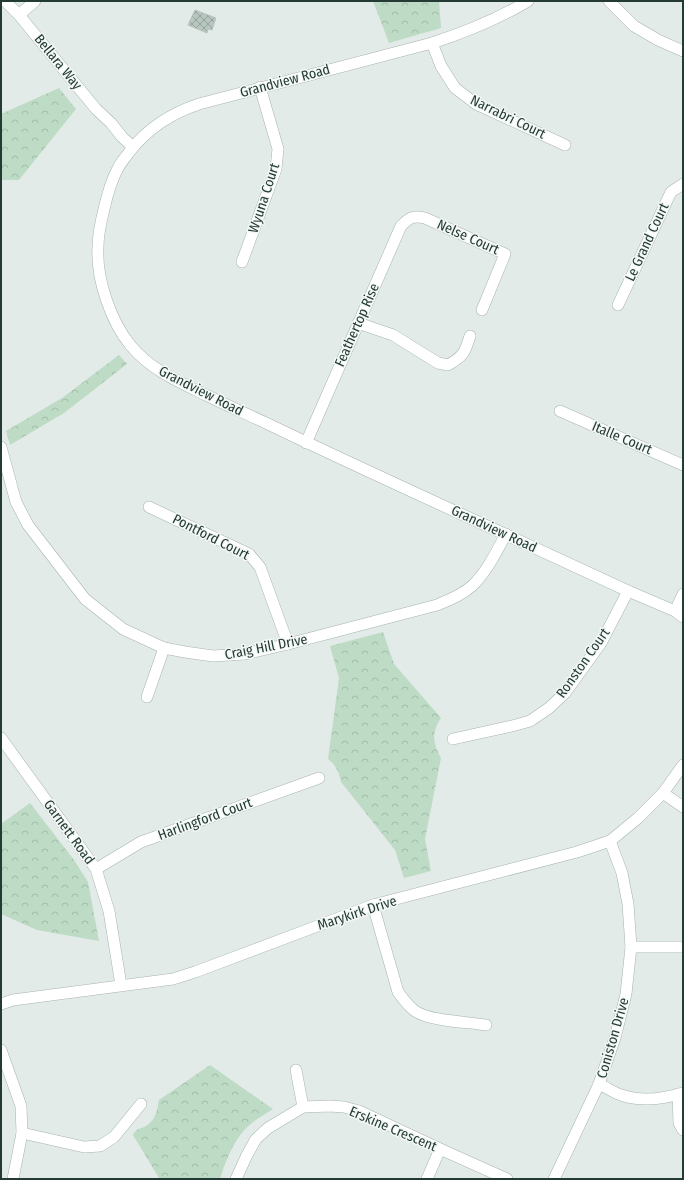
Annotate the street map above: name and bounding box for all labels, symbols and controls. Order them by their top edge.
street label: Bellara Way [31,31,86,94]
street label: Grandview Road [238,61,332,101]
street label: Narrabri Court [468,91,549,143]
street label: Wyuna Court [245,160,283,235]
street label: Le Grand Court [621,200,673,284]
street label: Nelse Court [434,216,502,258]
street label: Feathertop Rise [331,281,383,369]
street label: Grandview Road [156,362,246,420]
street label: Italle Court [590,418,655,458]
street label: Grandview Road [449,502,539,556]
street label: Pontford Court [170,510,253,564]
street label: Ronston Court [553,624,614,701]
street label: Craig Hill Drive [223,631,309,663]
street label: Harlingford Court [155,794,255,844]
street label: Garnett Road [40,796,98,868]
street label: Marykirk Drive [315,892,399,934]
street label: Coniston Drive [593,996,633,1080]
street label: Erskine Crescent [347,1103,440,1155]

